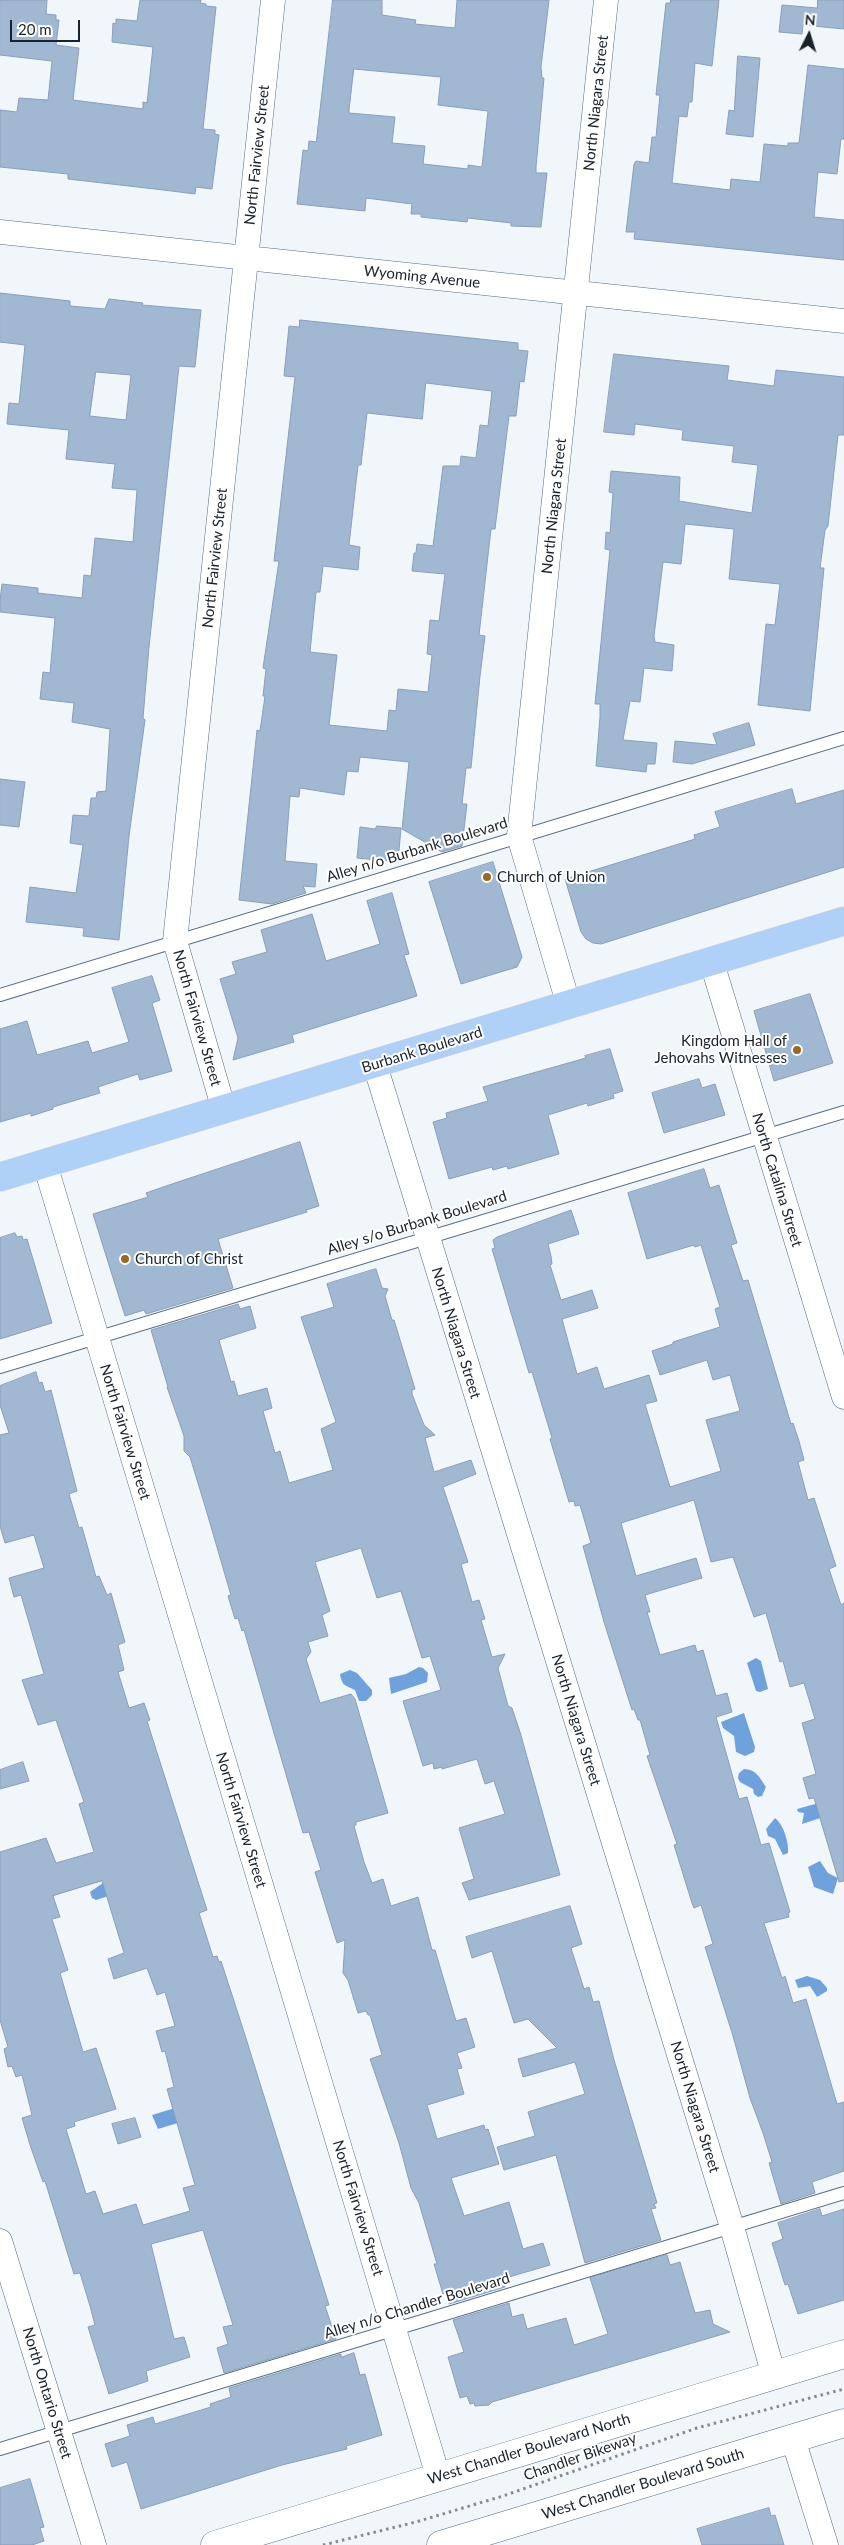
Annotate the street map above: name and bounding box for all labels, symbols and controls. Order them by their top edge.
scale bar [12,10,82,42]
north arrow [784,10,834,60]
text: N [804,11,816,28]
text: 20 m [18,20,52,38]
street label: North Niagara Street [580,34,612,172]
street label: North Fairview Street [241,84,273,226]
street label: Wyoming Avenue [363,262,481,292]
street label: North Niagara Street [538,437,570,575]
street label: North Fairview Street [199,487,231,629]
street label: Alley n/o Burbank Boulevard [324,814,510,886]
place label: Church of Union [497,868,605,886]
marker: Church of Union [481,871,493,883]
street label: North Fairview Street [169,948,225,1088]
street label: Burbank Boulevard [359,1023,485,1077]
place label: Kingdom Hall of Jehovahs Witnesses [654,1032,787,1067]
marker: Kingdom Hall of Jehovahs Witnesses [791,1044,803,1056]
street label: North Catalina Street [748,1111,806,1249]
street label: Alley s/o Burbank Boulevard [325,1187,509,1259]
place label: Church of Christ [135,1250,243,1268]
marker: Church of Christ [119,1253,131,1265]
street label: North Niagara Street [427,1265,485,1401]
street label: North Fairview Street [96,1362,154,1502]
street label: North Niagara Street [547,1652,605,1788]
street label: North Fairview Street [212,1750,270,1890]
street label: North Niagara Street [666,2039,724,2175]
street label: North Fairview Street [329,2138,387,2278]
street label: Alley n/o Chandler Boulevard [322,2269,512,2343]
street label: North Ontario Street [18,2325,76,2461]
street label: West Chandler Boulevard North [426,2410,632,2488]
street label: Chandler Bikeway [521,2429,639,2485]
street label: West Chandler Boulevard South [540,2445,746,2523]

